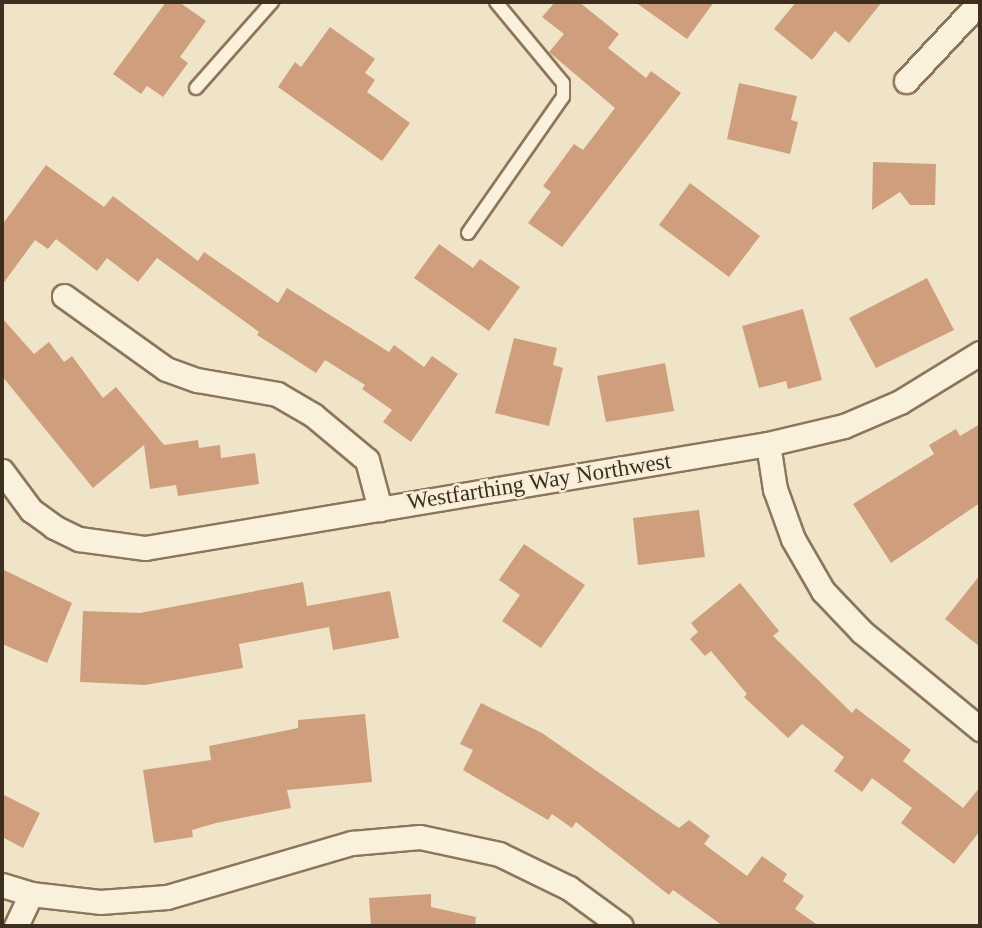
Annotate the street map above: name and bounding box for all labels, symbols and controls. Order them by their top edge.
street label: Westfarthing Way Northwest [405,447,673,517]

